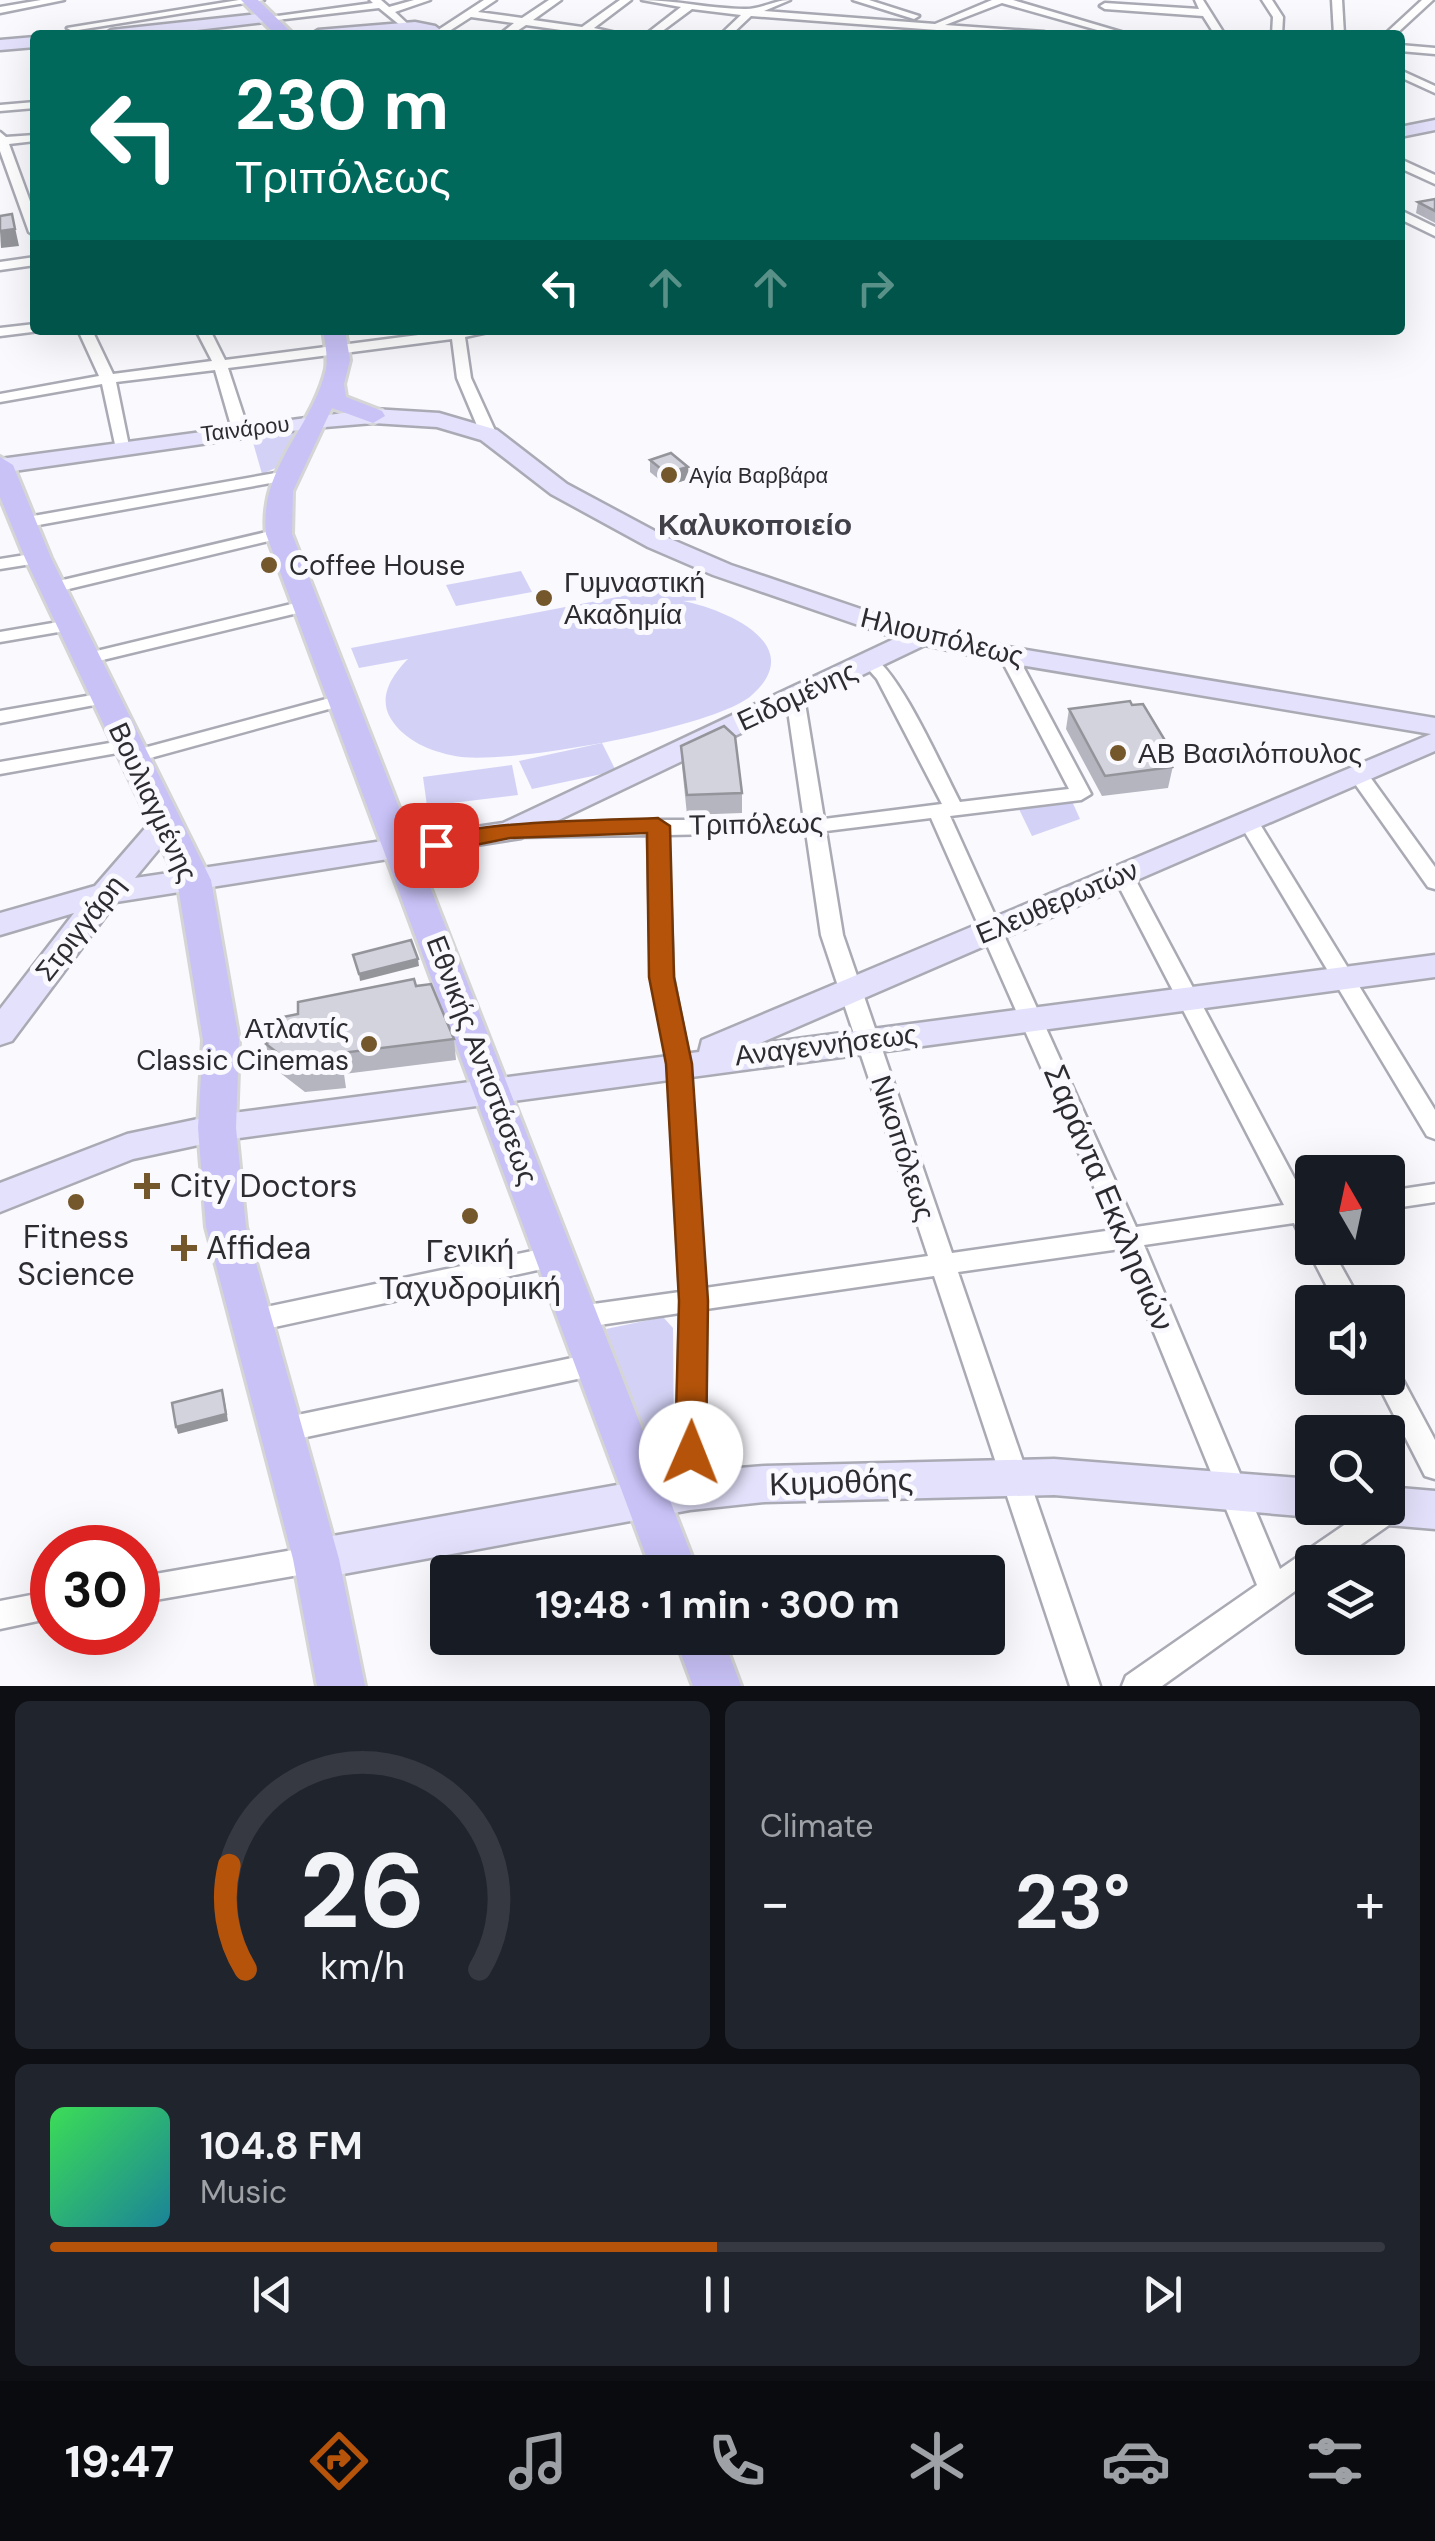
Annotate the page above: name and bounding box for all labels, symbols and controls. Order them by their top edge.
text: 230 m [235,60,449,151]
icon: left [70,70,200,200]
text: Τριπόλεως [235,148,451,207]
icon: left [533,260,588,315]
icon: ahead [638,260,693,315]
icon: ahead [743,260,798,315]
icon: right [848,260,903,315]
street label: Ταινάρου [199,409,291,449]
place label: Αγία Βαρβάρα [689,461,829,490]
marker: Αγία Βαρβάρα [658,464,680,486]
district label: Καλυκοποιείο [658,505,852,544]
place label: Coffee House [289,547,465,584]
marker: Coffee House [258,554,280,576]
place label: Γυμναστική Ακαδημία [564,564,705,633]
marker: Γυμναστική Ακαδημία [533,587,555,609]
street label: Ηλιουπόλεως [857,599,1027,675]
street label: Ειδομένης [731,652,863,740]
street label: Βουλιαγμένης [100,716,206,888]
place label: ΑΒ Βασιλόπουλος [1138,735,1362,772]
marker: ΑΒ Βασιλόπουλος [1107,742,1129,764]
pin [394,803,479,888]
street label: Τριπόλεως [689,804,823,844]
icon: arrive [409,818,464,873]
street label: Ελευθερωτών [970,851,1144,953]
street label: Στριγγάρη [27,867,133,989]
street label: Εθνικής Αντιστάσεως [417,930,547,1190]
place label: Ατλαντίς Classic Cinemas [136,1010,349,1079]
street label: Αναγεννήσεως [733,1015,919,1075]
marker: Ατλαντίς Classic Cinemas [358,1033,380,1055]
street label: Σαράντα Εκκλησιών [1034,1059,1184,1337]
street label: Νικοπόλεως [862,1071,944,1225]
north arrow [1295,1155,1405,1265]
map controls [1295,1155,1405,1655]
place label: City Doctors [170,1165,357,1207]
marker: City Doctors [134,1173,160,1199]
marker: Fitness Science [65,1191,87,1213]
marker: Γενική Ταχυδρομική [459,1205,481,1227]
place label: Fitness Science [17,1216,135,1295]
place label: Affidea [206,1227,311,1269]
place label: Γενική Ταχυδρομική [379,1230,561,1309]
marker: Affidea [171,1235,197,1261]
button: sound [1295,1285,1405,1395]
position arrow [639,1401,743,1505]
button: search [1295,1415,1405,1525]
street label: Κυμοθόης [768,1459,914,1505]
speed limit sign: 30 [30,1525,160,1655]
button: layers [1295,1545,1405,1655]
text: 19:48 · 1 min · 300 m [535,1580,900,1630]
text: Climate [760,1805,874,1847]
text: 26 [300,1824,425,1959]
text: 23° [1015,1854,1130,1951]
text: − [760,1867,790,1939]
text: + [1355,1867,1385,1939]
text: km/h [320,1944,405,1990]
text: 104.8 FM [200,2121,363,2171]
text: Music [200,2171,287,2213]
icon: previous [245,2267,300,2322]
icon: pause [690,2267,745,2322]
icon: next [1135,2267,1190,2322]
icon: directions [304,2426,374,2496]
icon: music [503,2426,573,2496]
icon: phone [702,2426,772,2496]
icon: climate [902,2426,972,2496]
icon: car [1101,2426,1171,2496]
icon: filters [1300,2426,1370,2496]
text: 19:47 [65,2432,174,2491]

